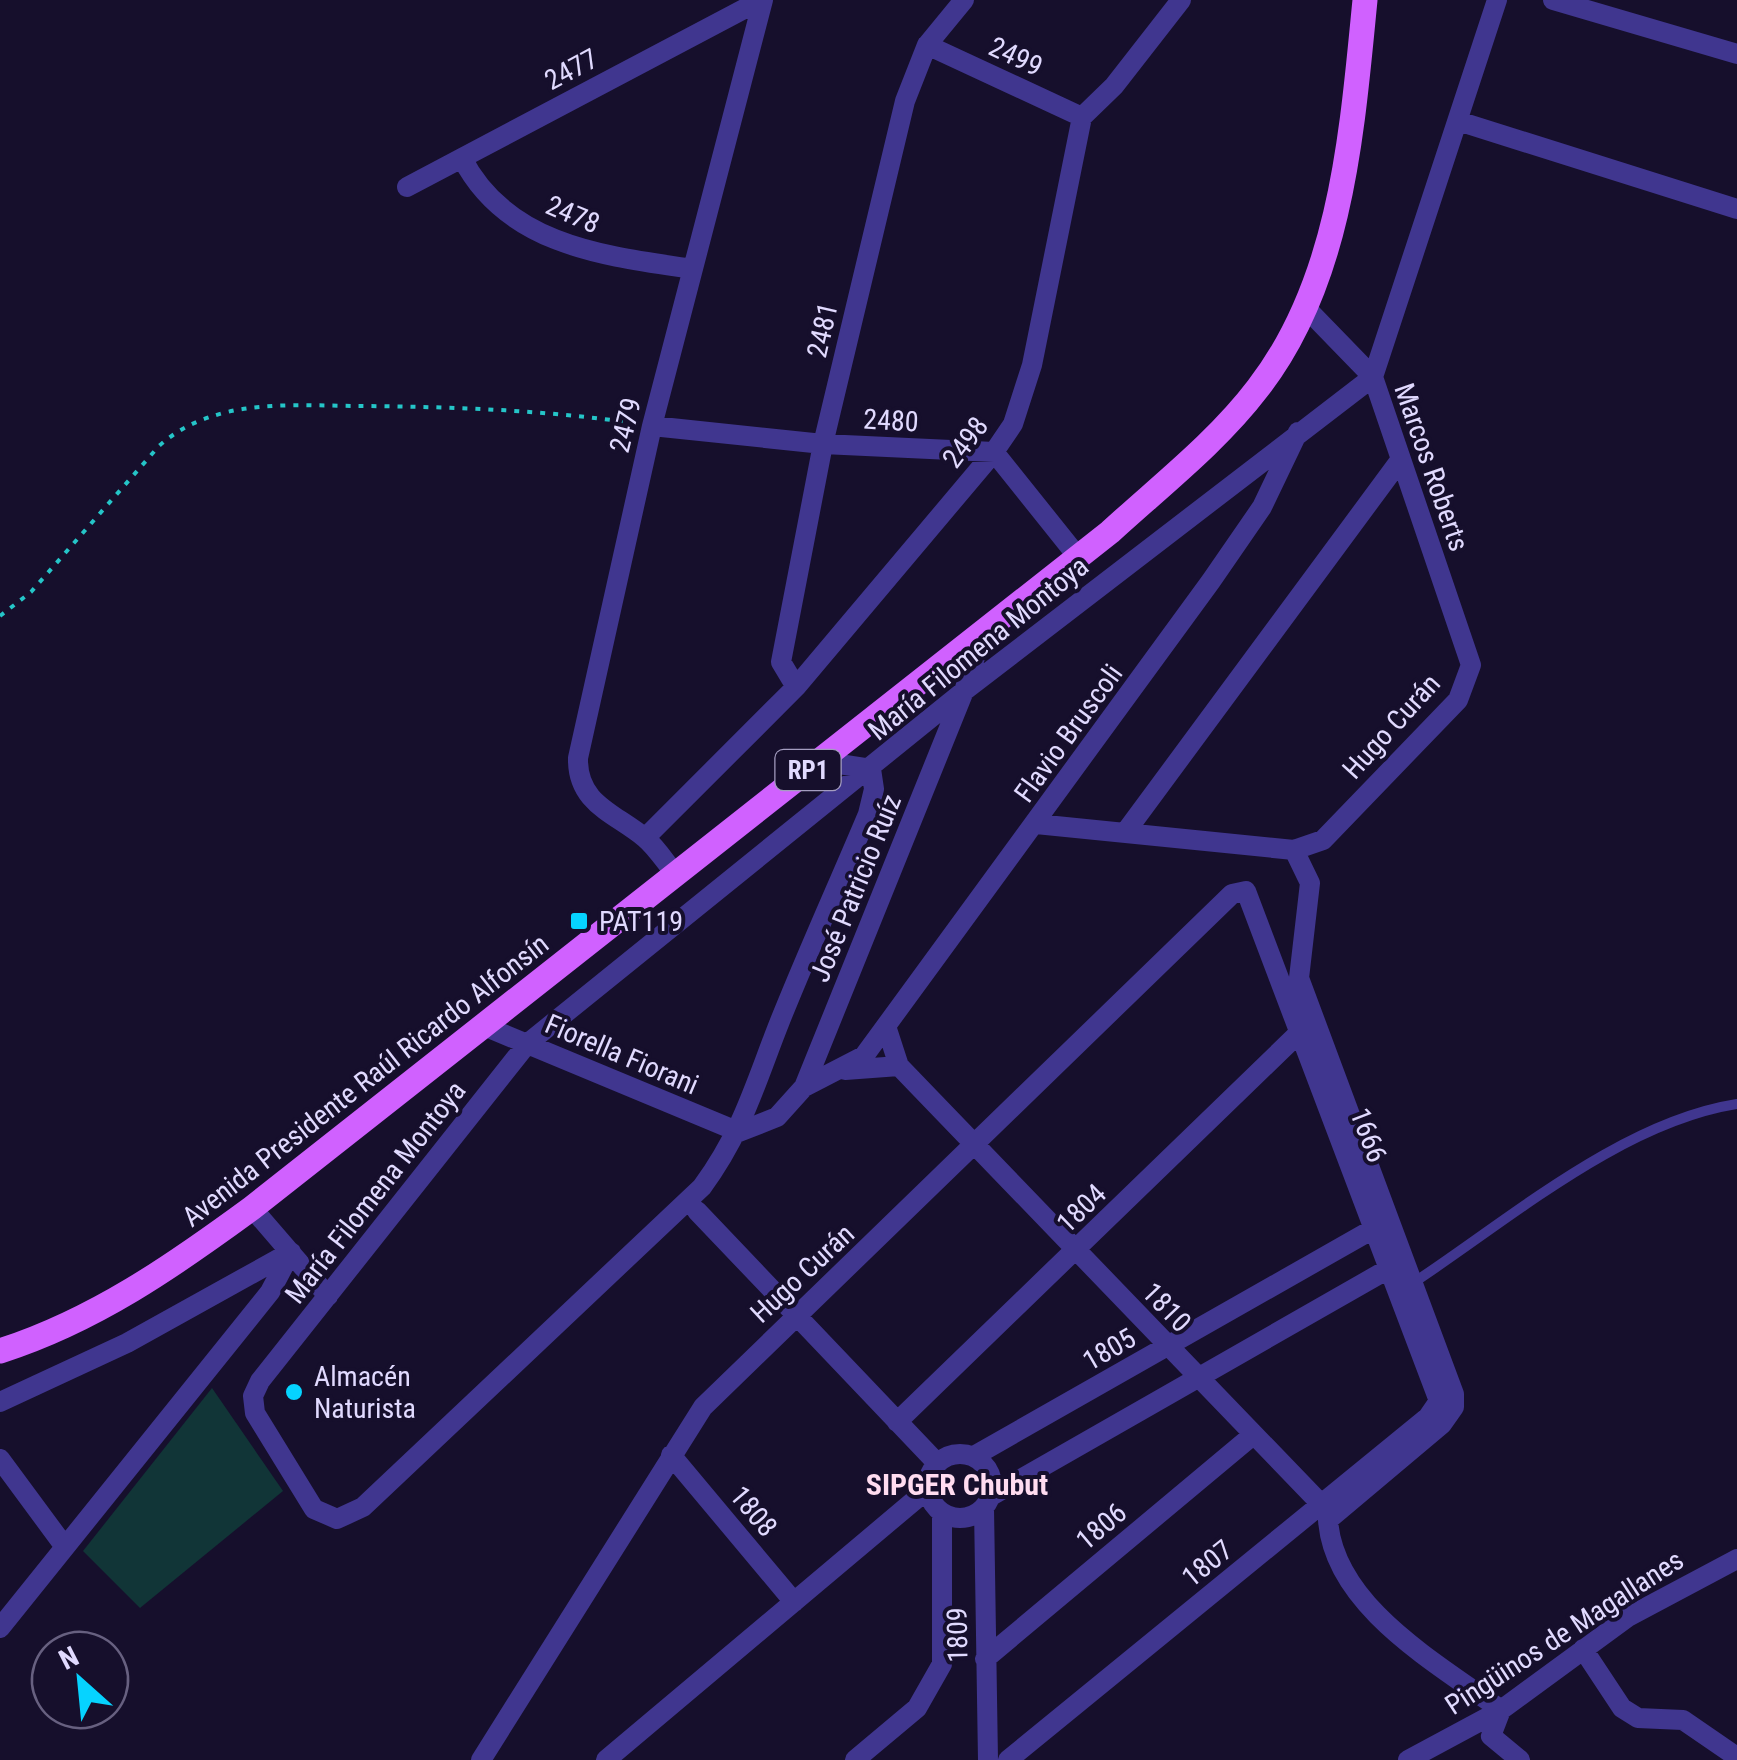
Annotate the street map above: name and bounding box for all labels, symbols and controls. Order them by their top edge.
street label: 2499 [984,30,1048,83]
street label: 2477 [539,42,603,97]
street label: 2478 [541,188,605,240]
street label: 2481 [800,299,845,361]
street label: Marcos Roberts [1387,379,1476,555]
street label: 2479 [603,394,648,456]
street label: 2480 [862,403,919,438]
street label: 2498 [936,410,995,474]
street label: María Filomena Montoya [862,550,1095,747]
street label: Flavio Bruscoli [1007,658,1129,809]
street label: Hugo Curán [1336,667,1447,786]
road number: RP1 [776,750,840,790]
street label: José Patricio Ruíz [803,790,908,987]
place label: PAT119 [599,905,683,938]
marker: PAT119 [568,910,590,932]
street label: Avenida Presidente Raúl Ricardo Alfonsín [176,927,555,1234]
street label: Fiorella Fiorani [540,1007,703,1102]
street label: María Filomena Montoya [278,1075,472,1310]
street label: 1666 [1343,1103,1394,1167]
street label: 1804 [1050,1177,1113,1239]
street label: Hugo Curán [744,1217,861,1330]
street label: 1810 [1136,1276,1198,1339]
street label: 1805 [1077,1321,1141,1378]
place label: Almacén Naturista [314,1360,416,1425]
marker: Almacén Naturista [283,1381,305,1403]
district label: SIPGER Chubut [866,1467,1048,1502]
street label: 1808 [723,1480,784,1543]
street label: 1806 [1070,1496,1133,1557]
street label: 1807 [1175,1533,1239,1594]
street label: Pingüinos de Magallanes [1439,1543,1689,1722]
street label: 1809 [941,1607,974,1663]
north arrow [30,1630,130,1730]
text: N [54,1640,84,1677]

